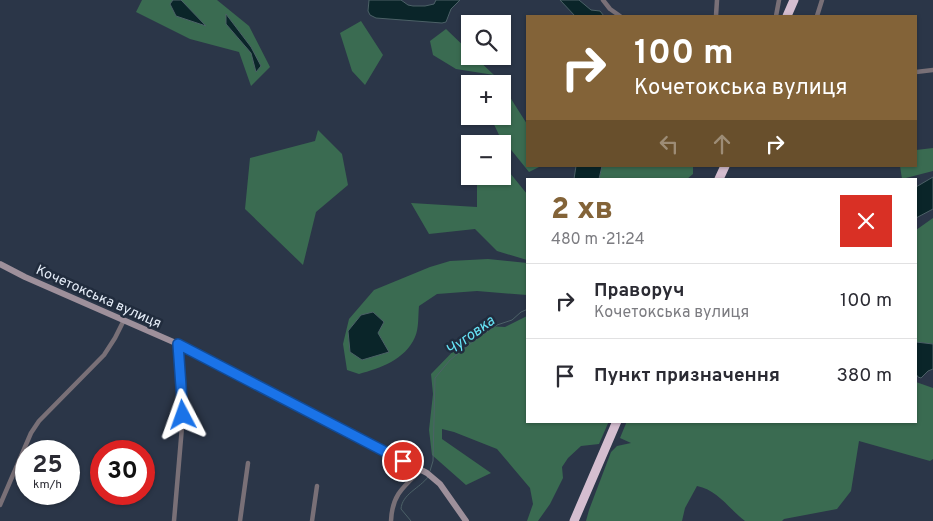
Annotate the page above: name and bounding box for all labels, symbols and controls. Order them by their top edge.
map controls [461,15,511,185]
button: search [461,15,511,65]
text: 100 m [634,32,734,76]
icon: right [551,35,616,100]
button: + [461,75,511,125]
text: Кочетокська вулиця [634,75,848,102]
icon: left [655,130,683,158]
icon: ahead [708,130,736,158]
icon: right [761,130,789,158]
button: − [461,135,511,185]
text: 2 хв [551,192,613,229]
button: close [840,195,892,247]
text: 480 m · 21:24 [551,230,645,250]
street label: Кочетокська вулиця [33,262,164,333]
text: Праворуч [594,279,685,303]
icon: right [551,287,579,315]
text: 100 m [840,289,892,313]
text: Кочетокська вулиця [594,303,749,323]
water label: Чуговка [443,312,499,360]
icon: arrive [551,362,579,390]
text: Пункт призначення [594,364,780,388]
text: 380 m [836,364,892,388]
position arrow [156,388,208,440]
speed limit sign: 30 [90,440,155,505]
pin [382,440,424,482]
icon: arrive [389,447,417,475]
text: 25 [32,450,63,482]
text: km/h [33,477,62,493]

